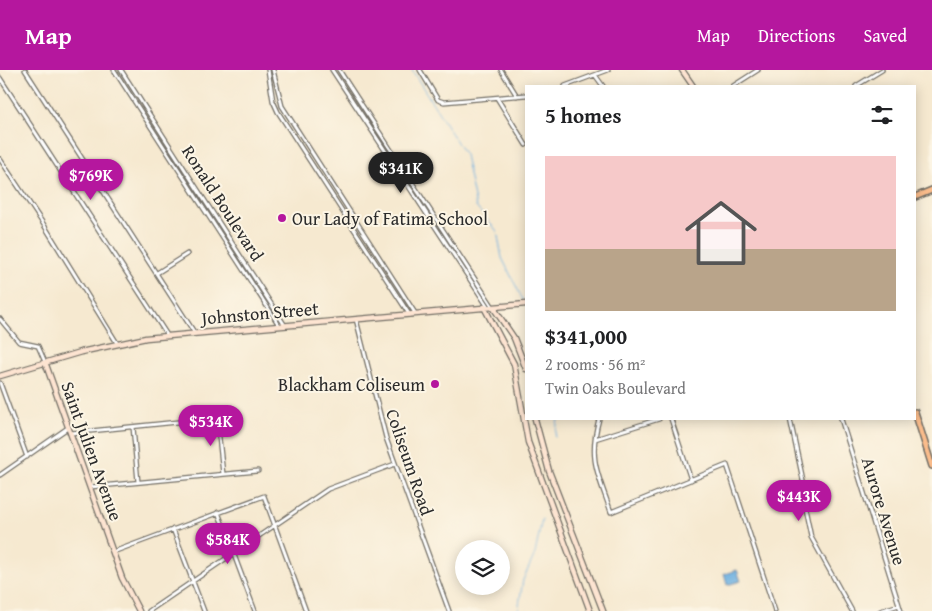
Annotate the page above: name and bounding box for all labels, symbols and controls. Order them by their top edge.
text: Map [25,18,72,53]
text: Map [697,22,730,49]
text: Directions [758,22,835,49]
text: Saved [863,22,907,49]
text: 5 homes [545,100,621,131]
icon: filters [868,101,896,129]
street label: Ronald Boulevard [175,140,271,267]
pin: $341K [366,152,436,194]
text: $341K [379,156,423,180]
pin: $769K [56,158,126,201]
text: $769K [69,163,113,187]
icon: home [676,188,766,278]
place label: Our Lady of Fatima School [292,205,488,232]
marker: Our Lady of Fatima School [276,212,288,224]
street label: Johnston Street [198,294,320,332]
text: $341,000 [545,321,627,352]
text: 2 rooms · 56 m² [545,352,645,376]
place label: Blackham Coliseum [278,371,425,398]
text: Twin Oaks Boulevard [545,376,686,400]
street label: Saint Julien Avenue [54,378,130,524]
marker: Blackham Coliseum [429,378,441,390]
pin: $534K [176,404,246,447]
street label: Coliseum Road [379,405,441,519]
text: $534K [189,409,233,433]
street label: Aurore Avenue [855,454,913,568]
pin: $443K [764,480,834,522]
text: $443K [777,484,821,508]
pin: $584K [193,522,263,565]
text: $584K [206,527,250,551]
map controls [455,540,510,595]
button: layers [455,540,510,595]

